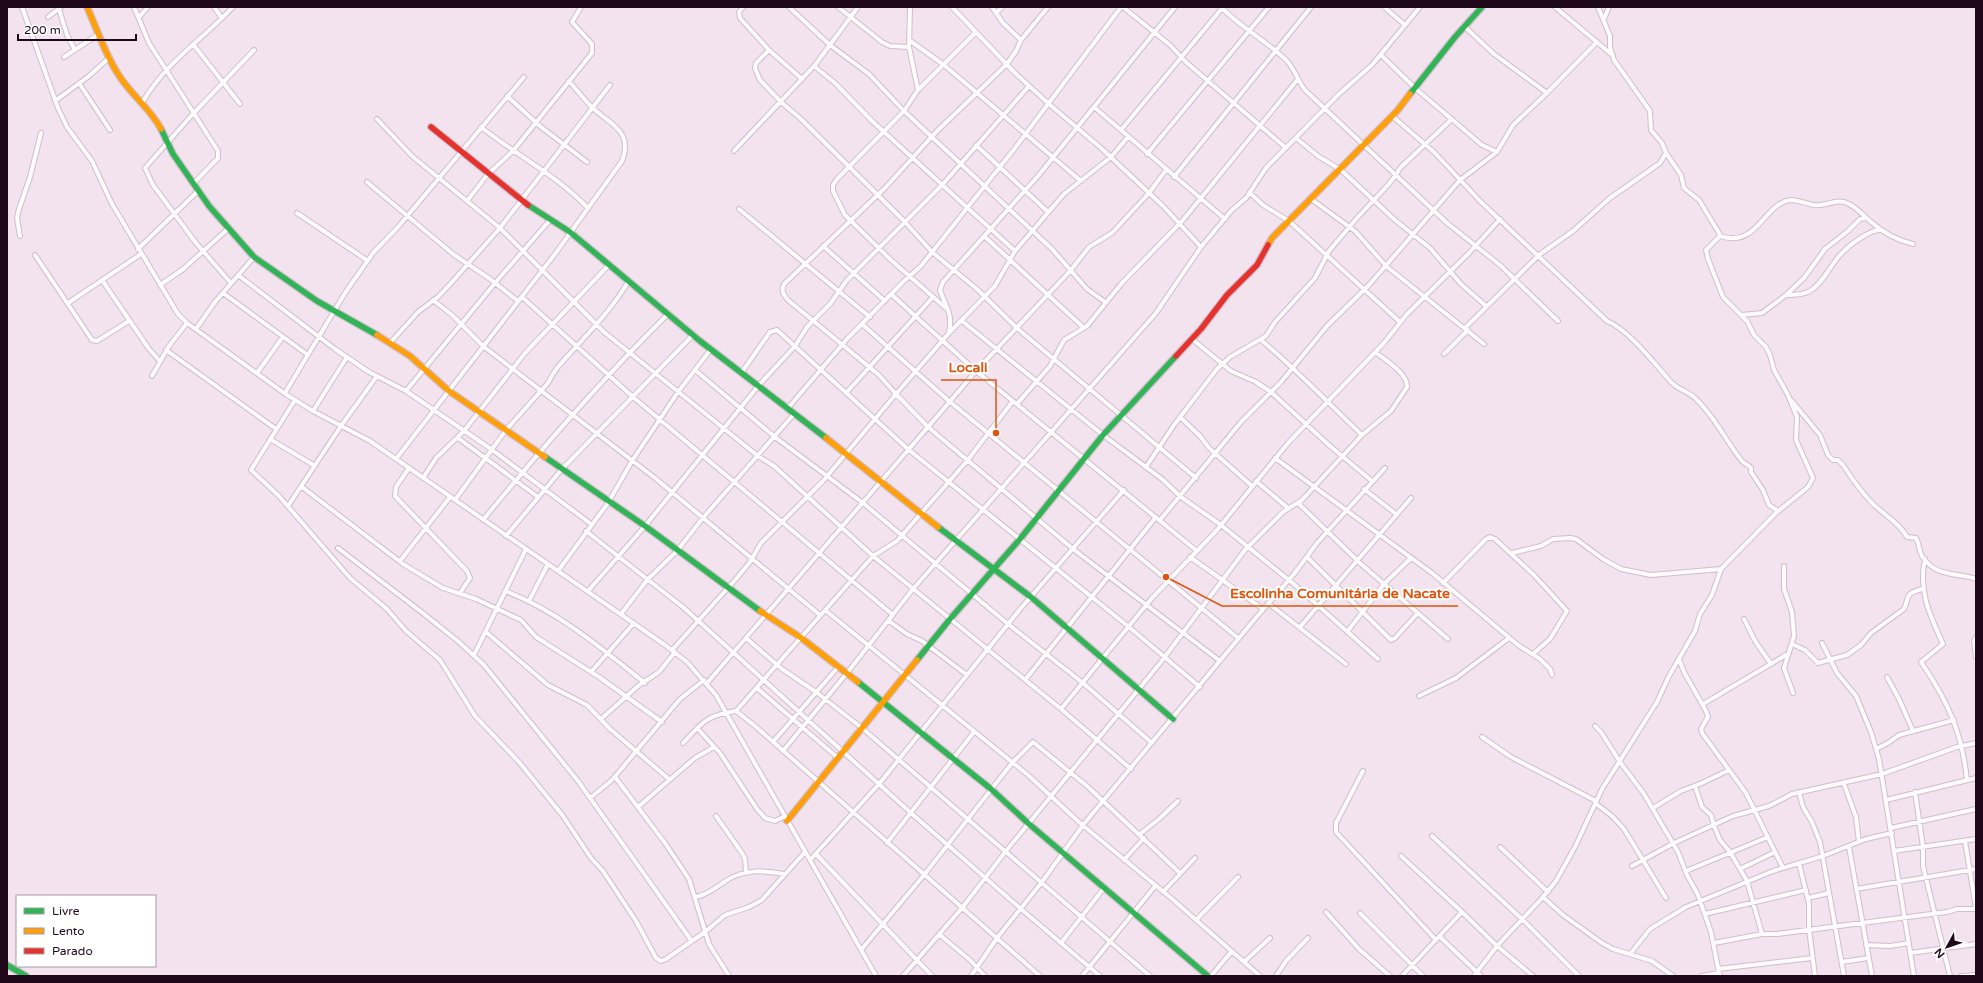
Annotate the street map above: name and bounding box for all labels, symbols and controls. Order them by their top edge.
scale bar [18,16,136,42]
text: 200 m [24,23,61,37]
callout: Locali [941,354,996,380]
text: Locali [949,359,987,376]
callout: Escolinha Comunitária de Nacate [1222,580,1458,606]
text: Escolinha Comunitária de Nacate [1230,585,1450,602]
legend [16,895,156,967]
text: Livre [52,904,80,918]
text: Lento [52,924,85,938]
north arrow [1927,927,1967,967]
text: Parado [52,944,93,958]
text: N [1932,946,1948,961]

